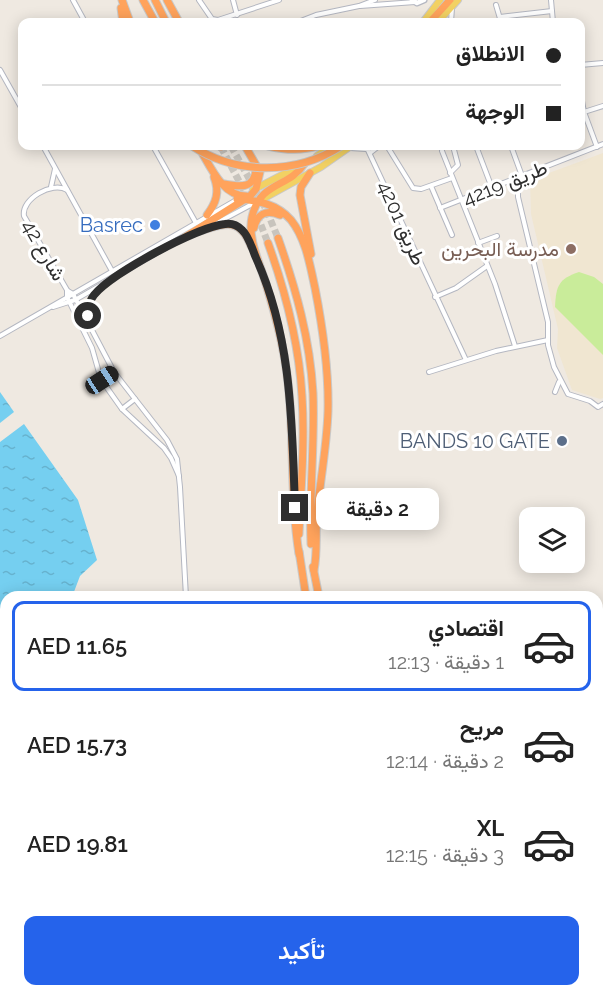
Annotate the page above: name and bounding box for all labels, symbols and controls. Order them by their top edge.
text: الانطلاق [456,40,525,66]
text: الوجهة [465,98,525,124]
street label: طريق 4219 [459,155,551,212]
street label: طريق 4201 [372,177,431,269]
place label: Basrec [80,213,143,237]
street label: شارع 42 [15,215,71,286]
marker: Basrec [148,218,162,232]
place label: مدرسة البحرين [441,237,559,262]
marker: مدرسة البحرين [564,242,578,256]
route start [74,302,101,329]
car [82,363,122,397]
place label: BANDS 10 GATE [400,429,550,453]
marker: BANDS 10 GATE [555,434,569,448]
callout: 2 دقيقة [316,487,439,529]
route end [281,494,308,521]
text: 2 دقيقة [346,497,409,521]
map controls [519,507,585,573]
button: layers [519,507,585,573]
text: اقتصادي [428,615,504,641]
icon: car [522,619,576,673]
text: AED 11.65 [27,633,127,659]
text: 1 دقيقة · 12:13 [388,650,504,674]
text: مريح [460,714,504,740]
icon: car [522,718,576,772]
text: AED 15.73 [27,732,127,758]
text: 2 دقيقة · 12:14 [386,749,504,773]
text: XL [477,815,504,841]
icon: car [522,817,576,871]
text: AED 19.81 [27,831,128,857]
text: 3 دقيقة · 12:15 [386,843,504,867]
button: تأكيد [24,916,579,985]

